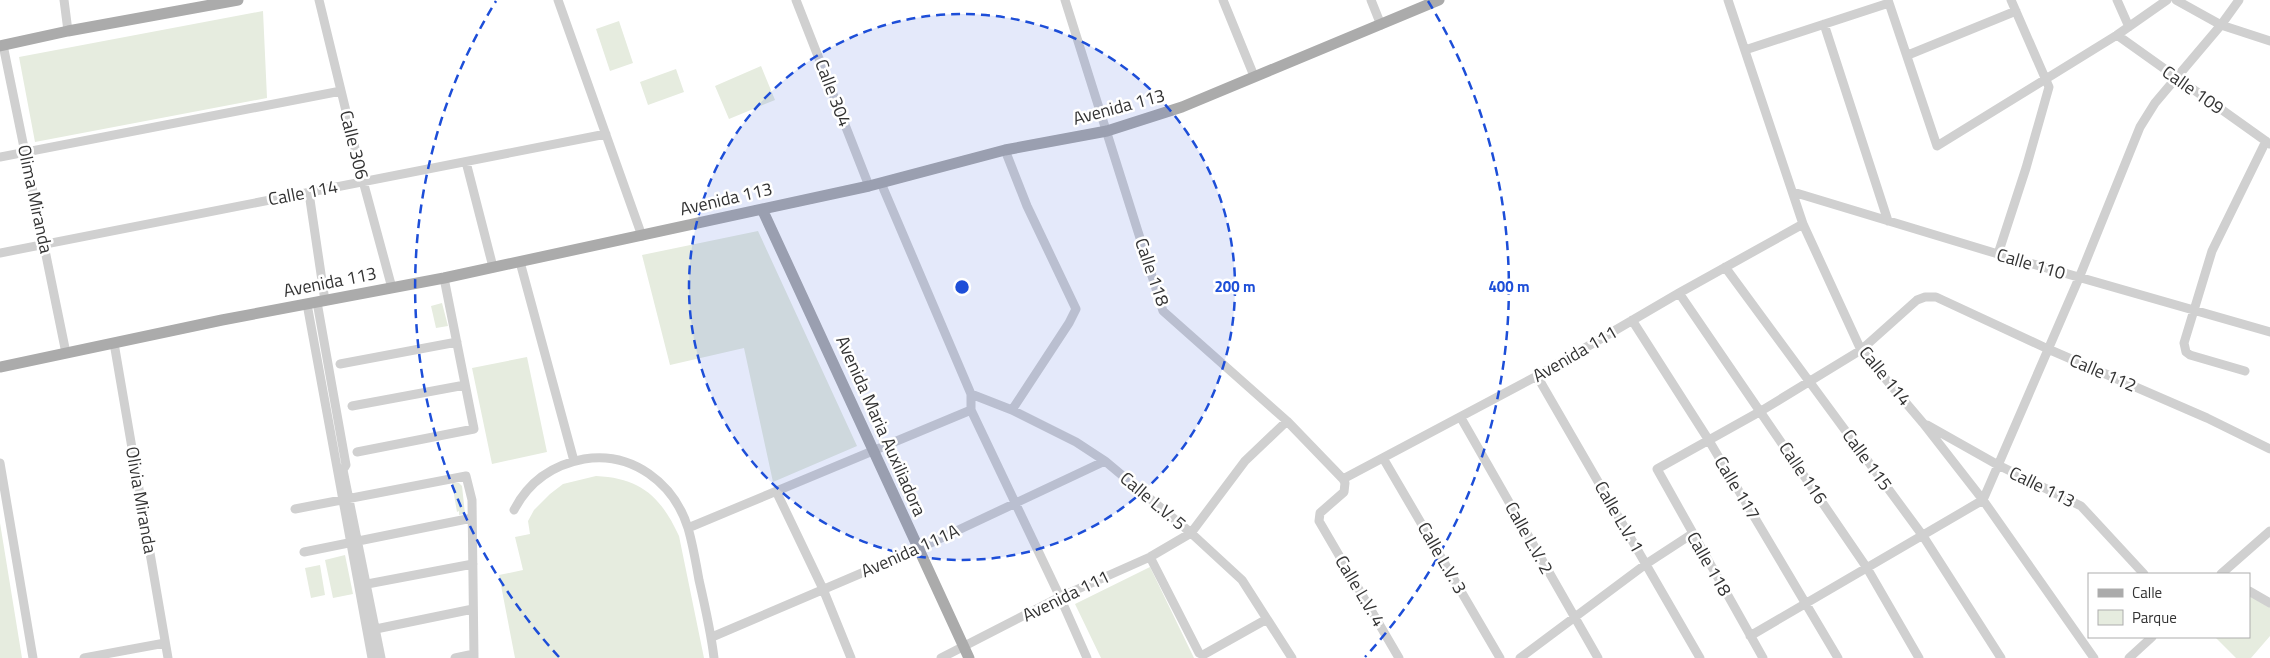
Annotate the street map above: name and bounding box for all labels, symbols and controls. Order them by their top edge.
street label: Calle 304 [808,55,859,131]
street label: Calle 109 [2157,58,2230,121]
street label: Avenida 113 [1070,81,1168,132]
street label: Calle 306 [333,107,376,182]
street label: Olima Miranda [11,142,60,256]
street label: Calle 114 [266,173,340,212]
street label: Avenida 113 [677,175,775,222]
street label: Calle 118 [1128,234,1177,310]
street label: Calle 110 [1994,241,2069,286]
street label: Avenida 113 [281,259,379,304]
text: 200 m [1214,275,1256,298]
text: 400 m [1488,275,1530,298]
centre of rings [953,278,971,296]
street label: Avenida 111 [1527,318,1622,389]
street label: Avenida Maria Auxiliadora [829,331,933,520]
street label: Calle 114 [1853,340,1918,412]
street label: Calle 112 [2066,346,2141,399]
street label: Calle 115 [1836,423,1899,496]
street label: Calle 116 [1773,436,1834,509]
street label: Olivia Miranda [119,444,164,555]
street label: Calle 117 [1708,451,1767,525]
street label: Calle 113 [2005,459,2080,514]
street label: Calle L.V. 5 [1114,465,1192,536]
street label: Calle L.V. 1 [1588,476,1651,558]
street label: Calle L.V. 2 [1498,497,1560,579]
street label: Avenida 111A [856,517,964,584]
street label: Calle L.V. 3 [1411,517,1474,599]
street label: Calle 118 [1680,527,1739,601]
street label: Calle L.V. 4 [1328,550,1392,632]
street label: Avenida 111 [1017,563,1114,628]
legend [2088,573,2250,638]
text: Calle [2132,581,2162,604]
text: Parque [2132,606,2177,629]

